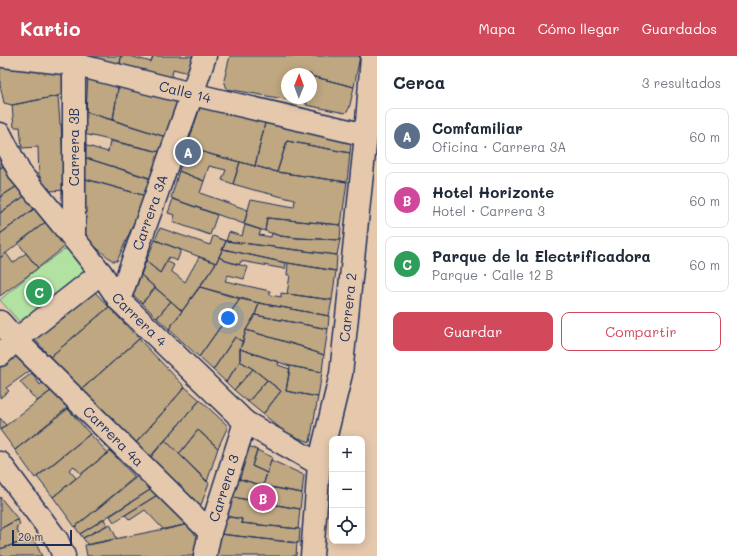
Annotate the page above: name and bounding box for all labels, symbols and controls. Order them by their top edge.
text: Kartio [20,16,80,41]
text: Mapa [479,19,516,38]
text: Cómo llegar [538,19,620,38]
text: Guardados [642,19,717,38]
north arrow [281,68,317,104]
text: Cerca [393,71,445,93]
text: 3 resultados [642,74,721,91]
street label: Calle 14 [157,76,214,107]
street label: Carrera 3B [64,108,83,186]
text: Comfamiliar [432,118,523,138]
text: A [402,128,412,145]
text: 60 m [690,128,720,145]
pin: A [175,137,201,167]
text: Oficina · Carrera 3A [432,138,566,155]
street label: Carrera 3A [127,171,172,253]
text: Hotel Horizonte [432,182,554,202]
text: B [403,192,411,209]
text: 60 m [690,192,720,209]
text: Hotel · Carrera 3 [432,202,545,219]
text: Parque de la Electrificadora [432,246,651,266]
text: C [402,256,412,273]
text: 60 m [690,256,720,273]
text: Parque · Calle 12 B [432,266,553,283]
street label: Carrera 2 [334,272,361,343]
pin: C [26,277,52,307]
street label: Carrera 4 [108,289,172,351]
your location [218,308,238,328]
button: Guardar [393,312,553,351]
button: Compartir [561,312,721,351]
street label: Carrera 4a [79,402,148,470]
map controls [329,436,365,544]
button: + [329,436,365,472]
street label: Carrera 3 [204,452,243,524]
button: − [329,472,365,508]
pin: B [250,483,276,513]
button: locate [329,508,365,544]
scale bar [12,528,72,547]
text: 20 m [18,529,43,544]

